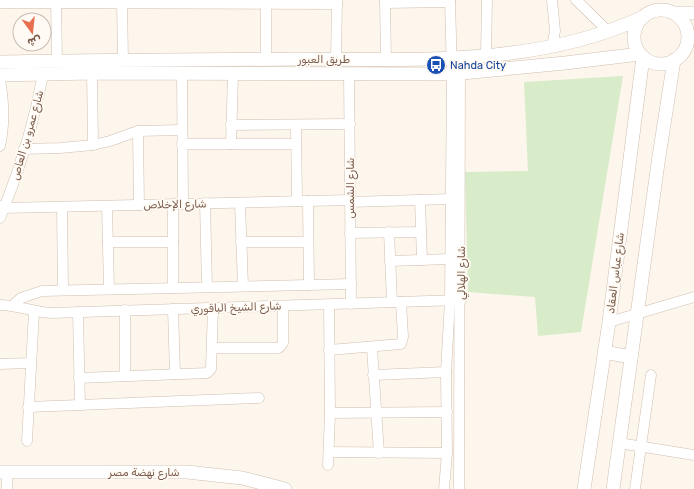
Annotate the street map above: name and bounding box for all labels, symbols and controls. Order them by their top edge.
north arrow [12,12,52,52]
text: ش [26,33,43,49]
street label: طريق العبور [297,53,350,67]
bus stop icon: Nahda City [425,54,447,76]
place label: Nahda City [450,59,506,72]
street label: شارع عمرو بن العاص [8,89,48,182]
street label: شارع الشمس [344,158,359,218]
street label: شارع الإخلاص [143,197,207,214]
street label: شارع عباس العقاد [604,232,629,315]
street label: شارع الهلالي [455,246,470,300]
street label: شارع الشيخ الباقوري [190,299,282,318]
street label: شارع نهضة مصر [107,466,180,481]

